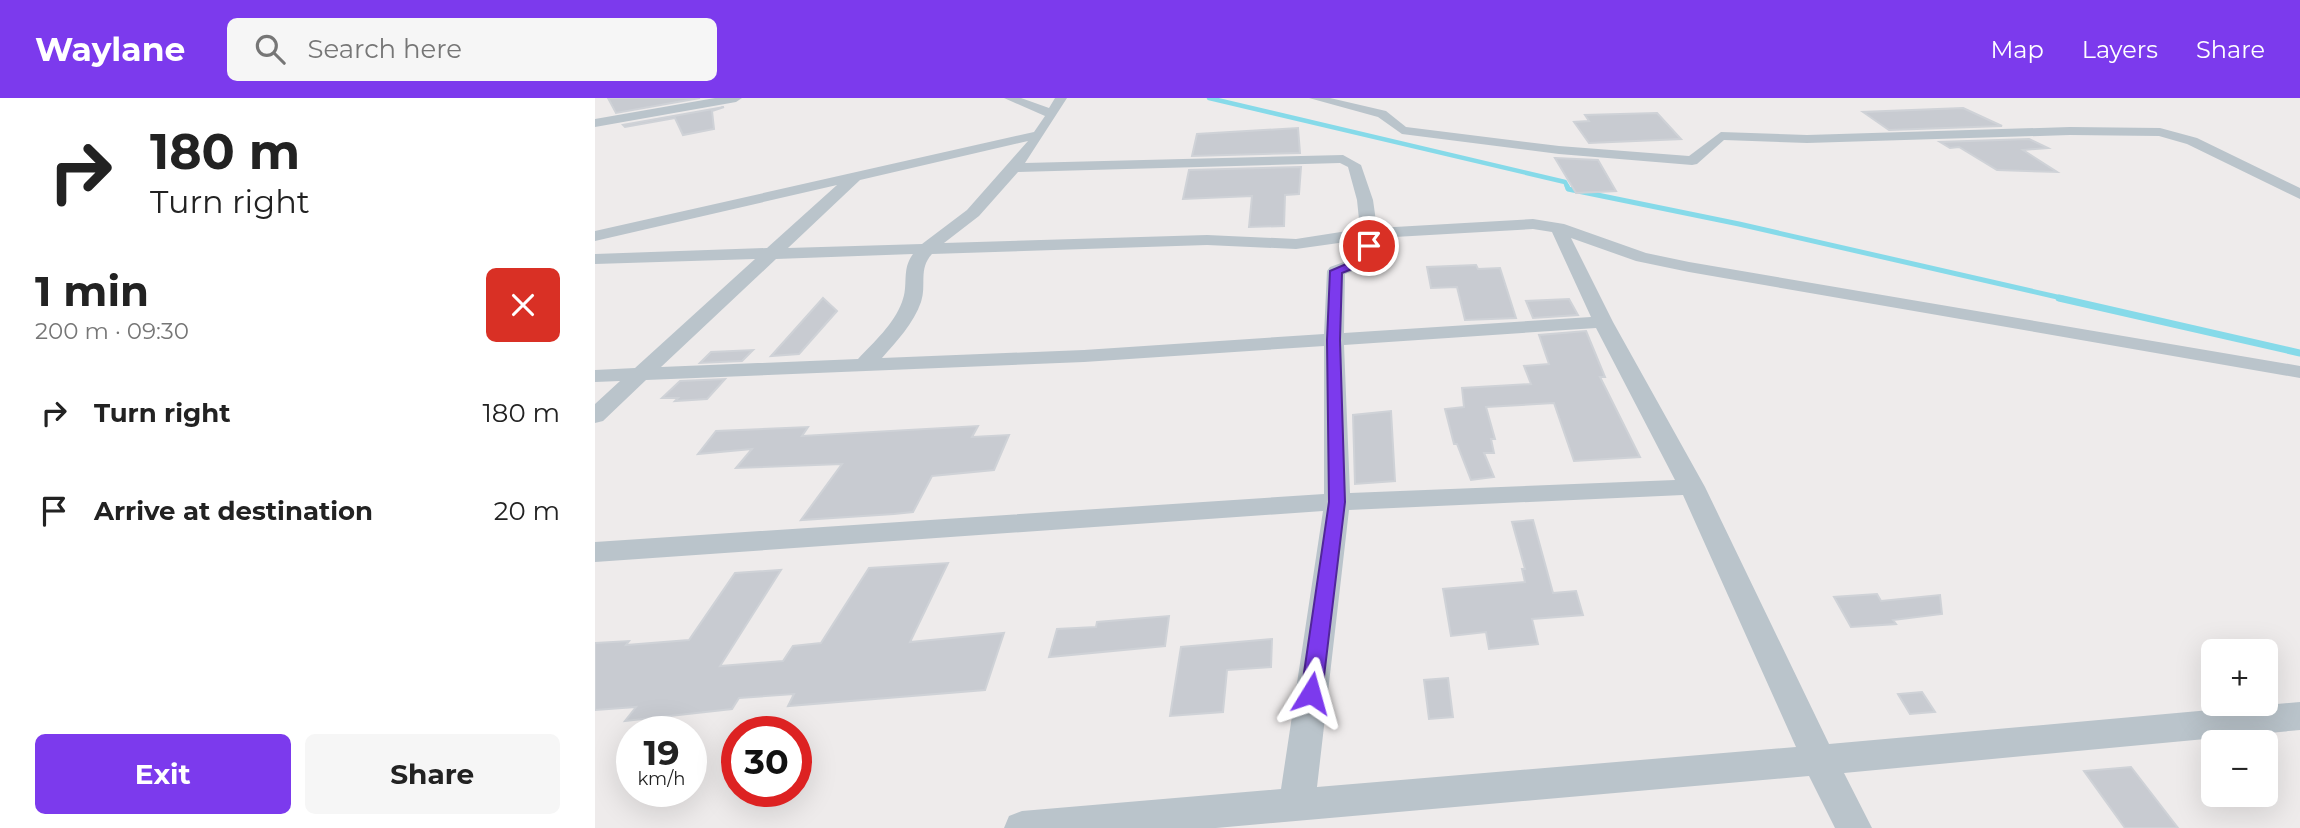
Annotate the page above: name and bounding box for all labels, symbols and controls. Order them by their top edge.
search box [227,18,717,81]
text: Waylane [35,29,185,69]
icon: search [251,30,289,68]
text: Search here [307,33,462,65]
text: Map [1990,35,2044,64]
text: Layers [2082,35,2158,64]
text: Share [2196,35,2265,64]
text: 180 m [150,122,300,181]
icon: right [35,126,126,217]
text: Turn right [150,182,310,221]
pin [1339,216,1399,276]
icon: arrive [1350,227,1388,265]
text: 1 min [35,265,149,317]
button: close [486,268,560,342]
text: 200 m · 09:30 [35,317,189,345]
icon: right [35,394,73,432]
text: Turn right [94,397,230,429]
text: 180 m [482,397,560,429]
icon: arrive [35,492,73,530]
text: Arrive at destination [94,495,373,527]
text: 20 m [494,495,560,527]
map controls [2201,639,2278,807]
button: + [2201,639,2278,716]
position arrow [1274,656,1348,730]
speed limit sign: 30 [721,716,812,807]
button: − [2201,730,2278,807]
text: 19 [643,731,680,774]
button: Exit [35,734,291,814]
button: Share [305,734,560,814]
text: km/h [637,768,686,790]

